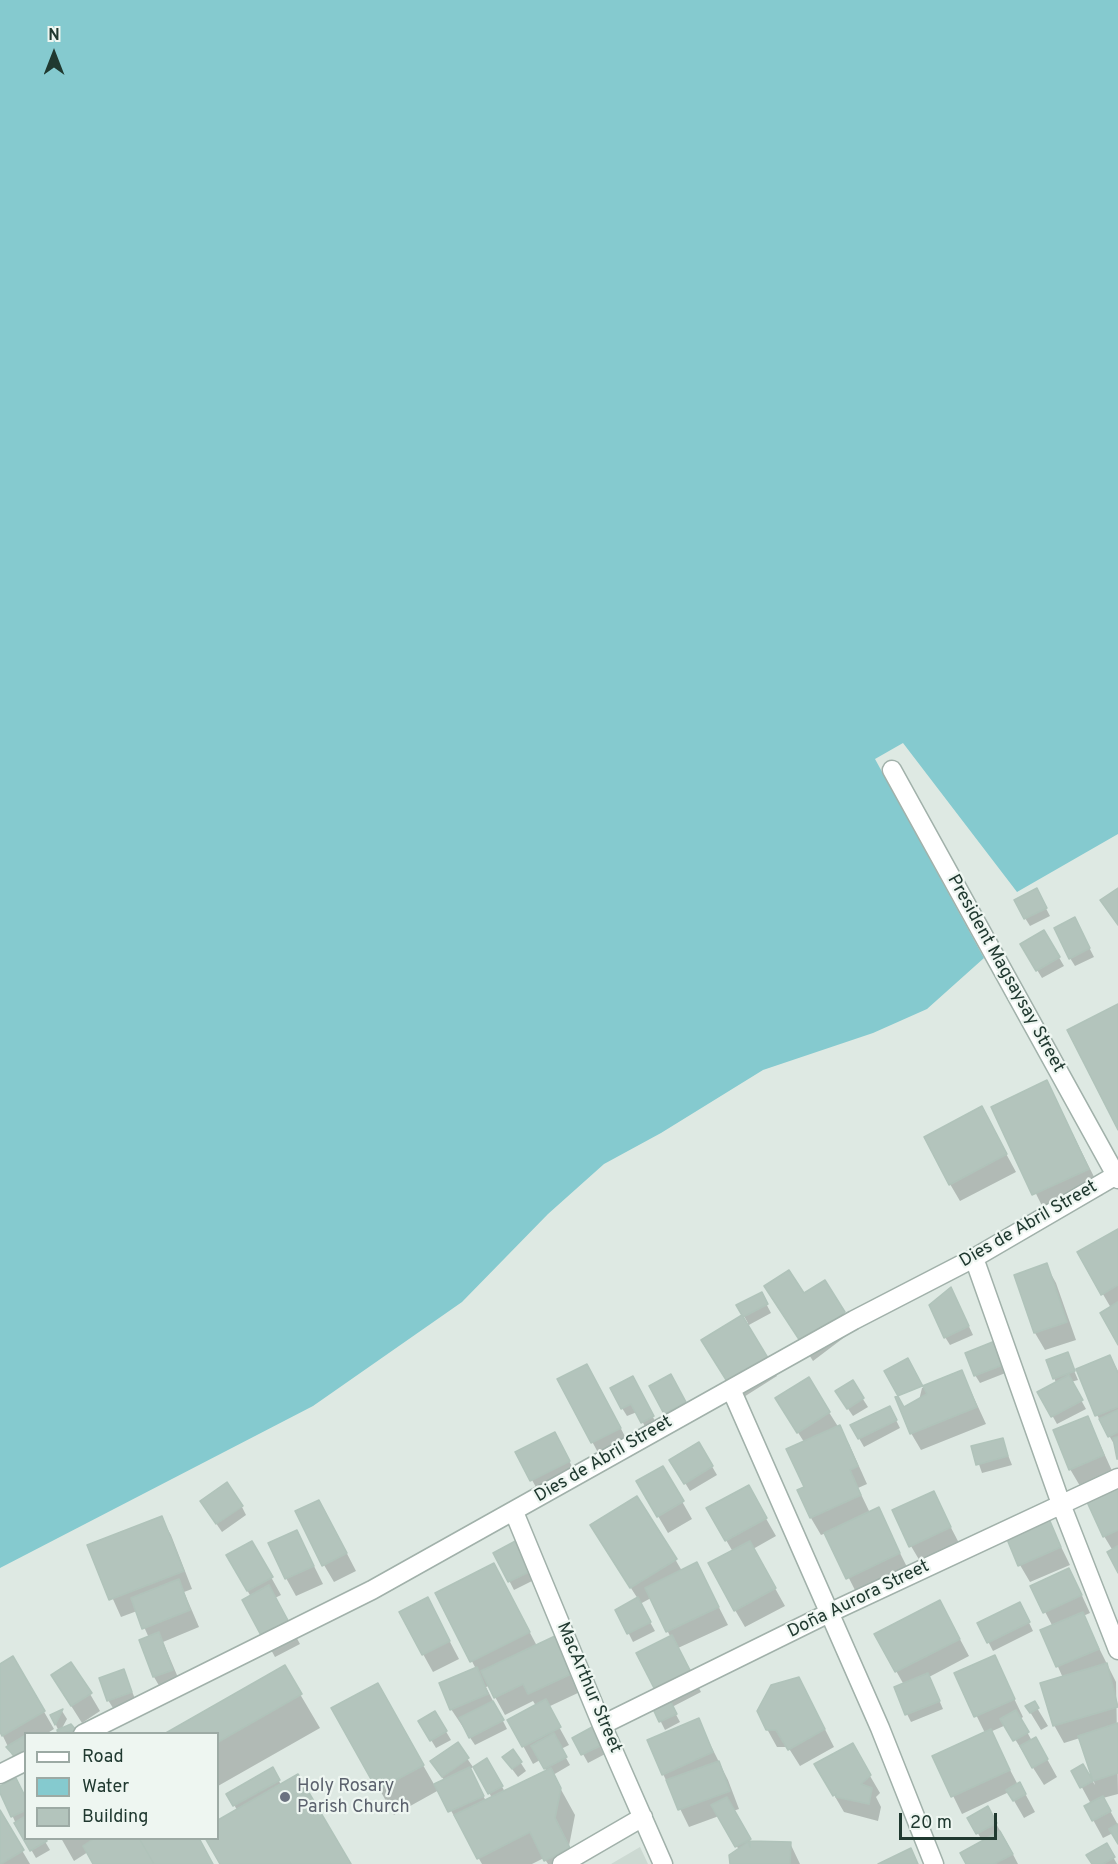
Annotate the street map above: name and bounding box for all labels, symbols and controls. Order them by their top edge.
north arrow [24,24,84,84]
text: N [48,26,60,46]
street label: President Magsaysay Street [942,871,1068,1077]
street label: Dies de Abril Street [956,1177,1102,1273]
street label: Dies de Abril Street [531,1412,677,1508]
street label: Doña Aurora Street [785,1556,933,1644]
street label: MacArthur Street [551,1619,625,1757]
legend [24,1732,219,1840]
text: Road [82,1746,124,1769]
text: Water [82,1776,129,1799]
place label: Holy Rosary Parish Church [297,1776,410,1818]
marker: Holy Rosary Parish Church [278,1790,292,1804]
scale bar [902,1801,1000,1839]
text: Building [82,1806,148,1829]
text: 20 m [910,1812,952,1835]

